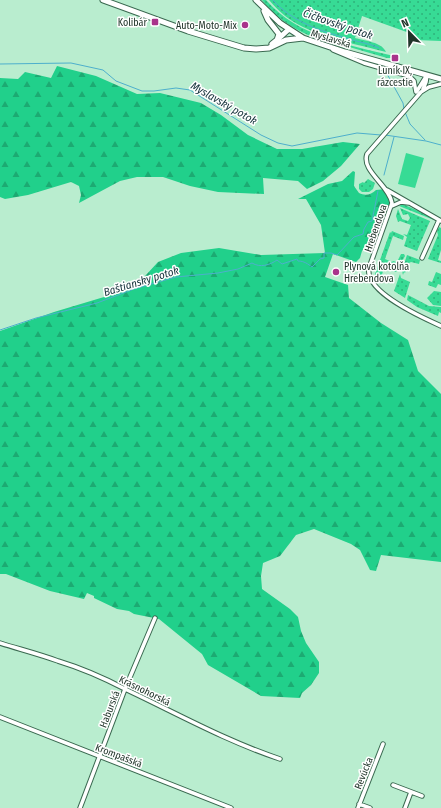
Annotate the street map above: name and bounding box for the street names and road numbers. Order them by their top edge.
street label: Myslavská [309,27,352,51]
street label: Hrebendova [362,203,390,254]
street label: Krásnohorská [117,673,172,709]
street label: Haburská [97,689,122,730]
street label: Krompašská [93,741,144,770]
street label: Revúcka [351,755,376,791]

